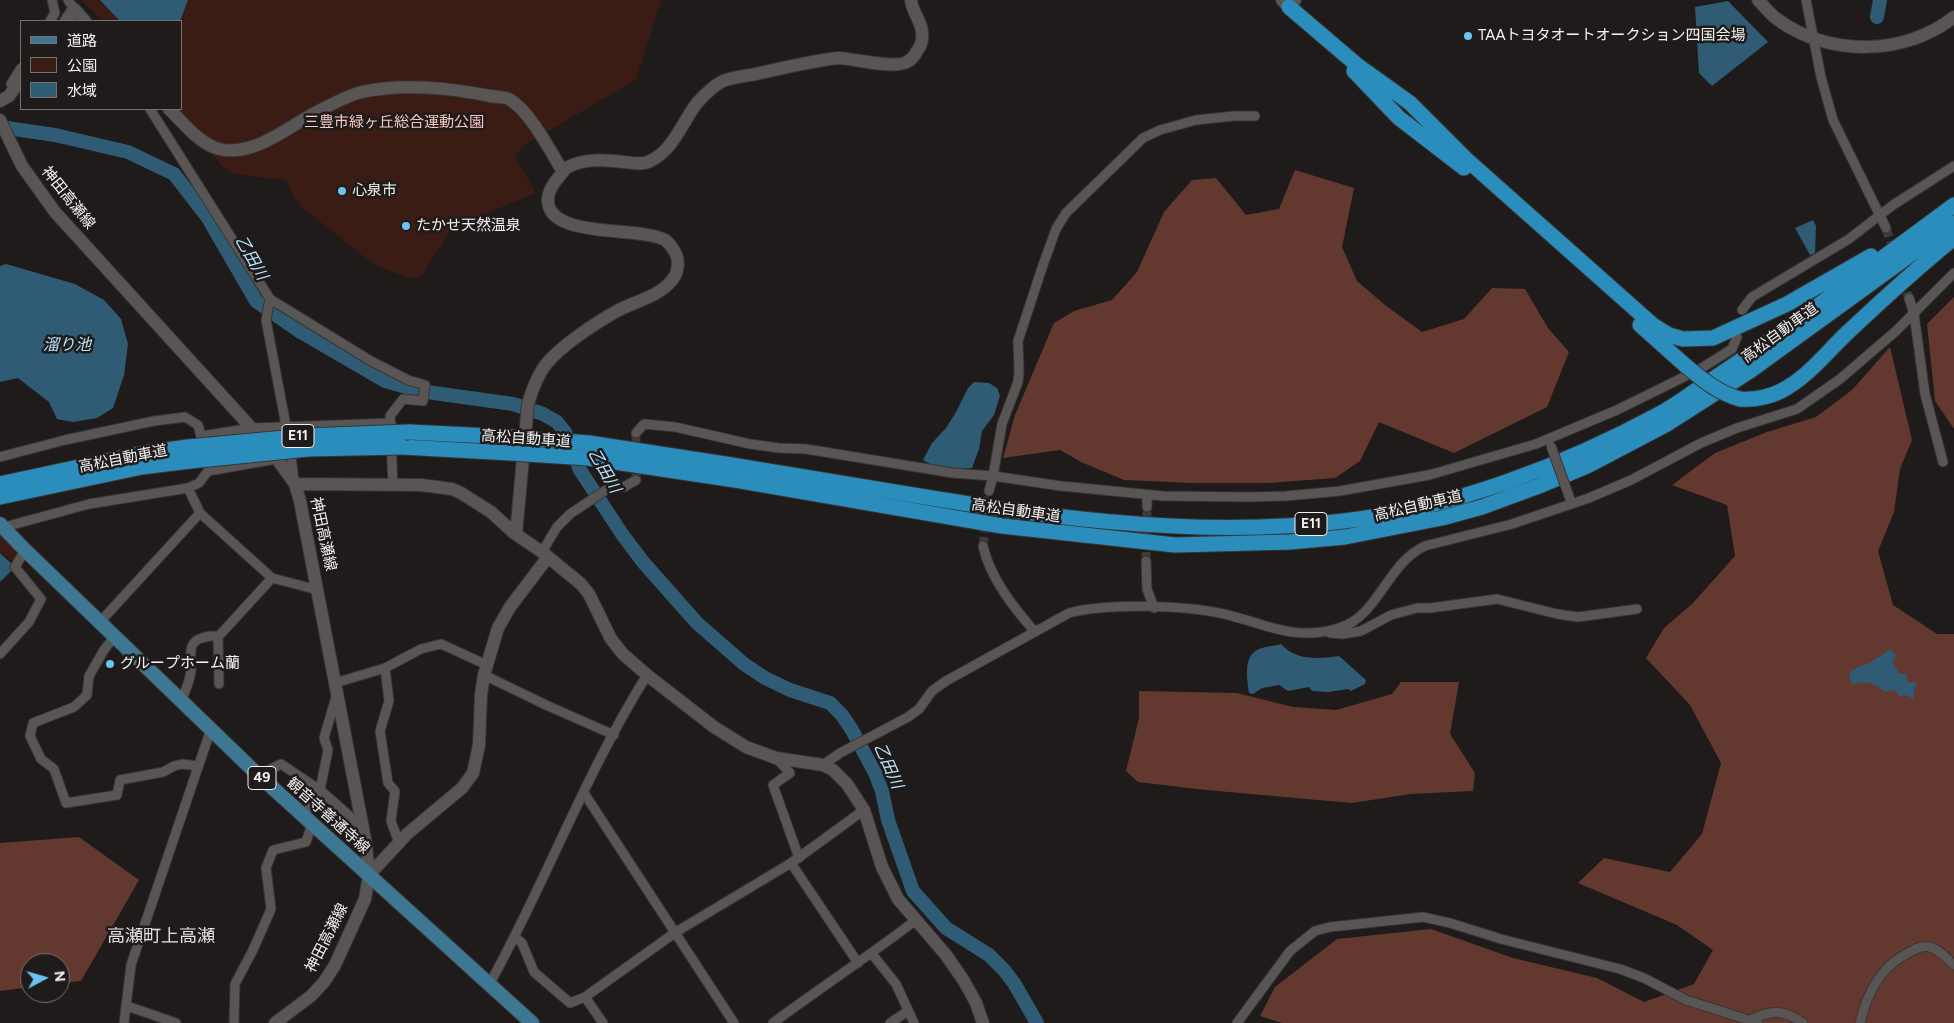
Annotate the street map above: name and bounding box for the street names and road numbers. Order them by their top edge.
street label: 神田高瀬線 [37,163,99,233]
street label: 高松自動車道 [1738,299,1822,367]
road number: E11 [282,424,314,448]
street label: 高松自動車道 [480,427,572,451]
street label: 高松自動車道 [77,442,169,476]
street label: 高松自動車道 [1372,487,1464,525]
street label: 神田高瀬線 [306,495,340,573]
street label: 高松自動車道 [970,496,1062,526]
road number: E11 [1295,512,1327,536]
road number: 49 [248,766,276,790]
street label: 観音寺善通寺線 [283,774,373,858]
street label: 神田高瀬線 [302,901,352,975]

